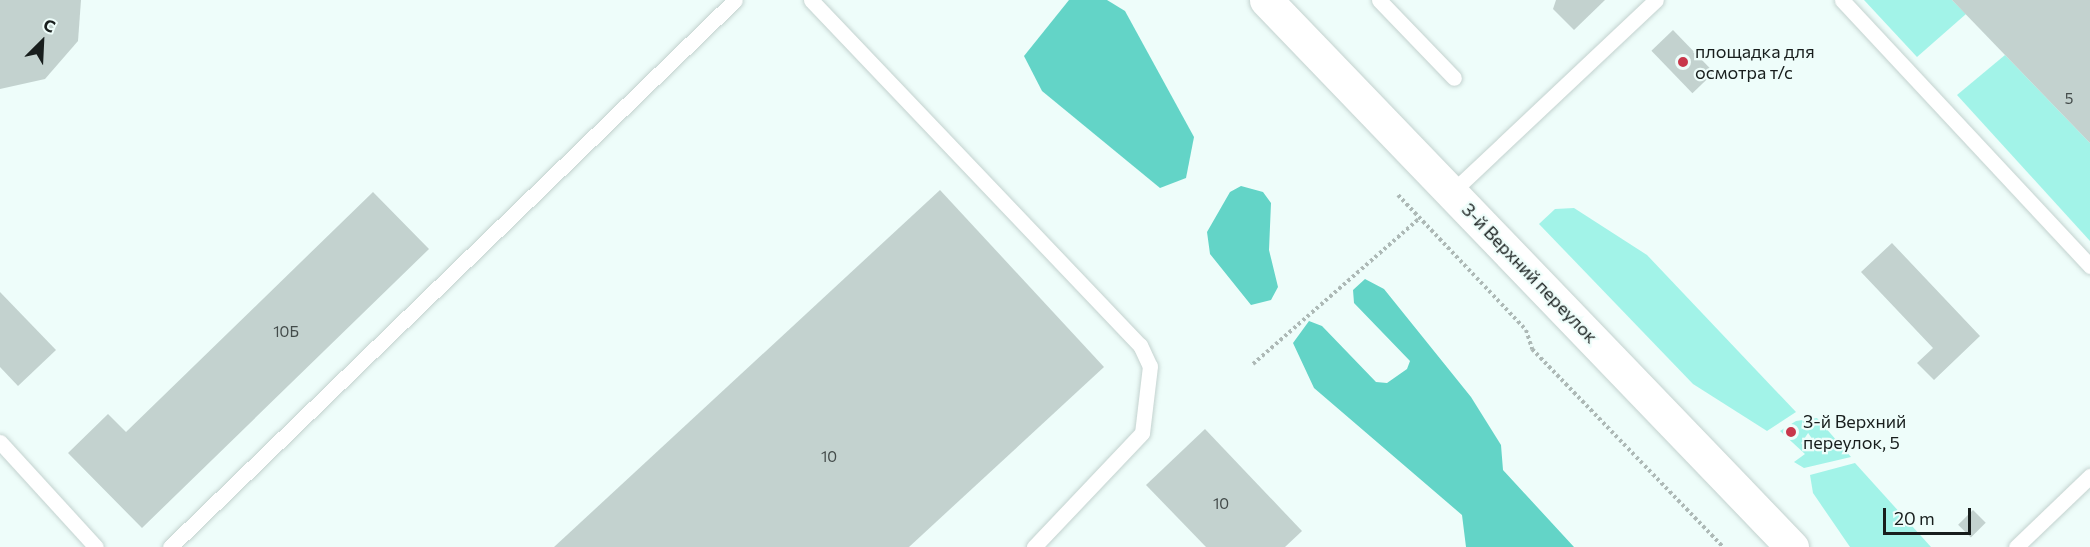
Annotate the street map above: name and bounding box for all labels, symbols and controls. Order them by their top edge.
north arrow [12,12,72,72]
text: С [41,14,58,36]
place label: площадка для осмотра т/с [1695,41,1815,84]
marker: площадка для осмотра т/с [1676,55,1690,69]
house number: 5 [2065,90,2073,108]
street label: 3-й Верхний переулок [1458,199,1602,347]
house number: 10Б [273,323,299,341]
place label: 3-й Верхний переулок, 5 [1803,411,1906,454]
marker: 3-й Верхний переулок, 5 [1784,425,1798,439]
house number: 10 [821,448,837,466]
house number: 10 [1213,495,1229,513]
scale bar [1886,496,1974,534]
text: 20 m [1894,507,1935,529]

